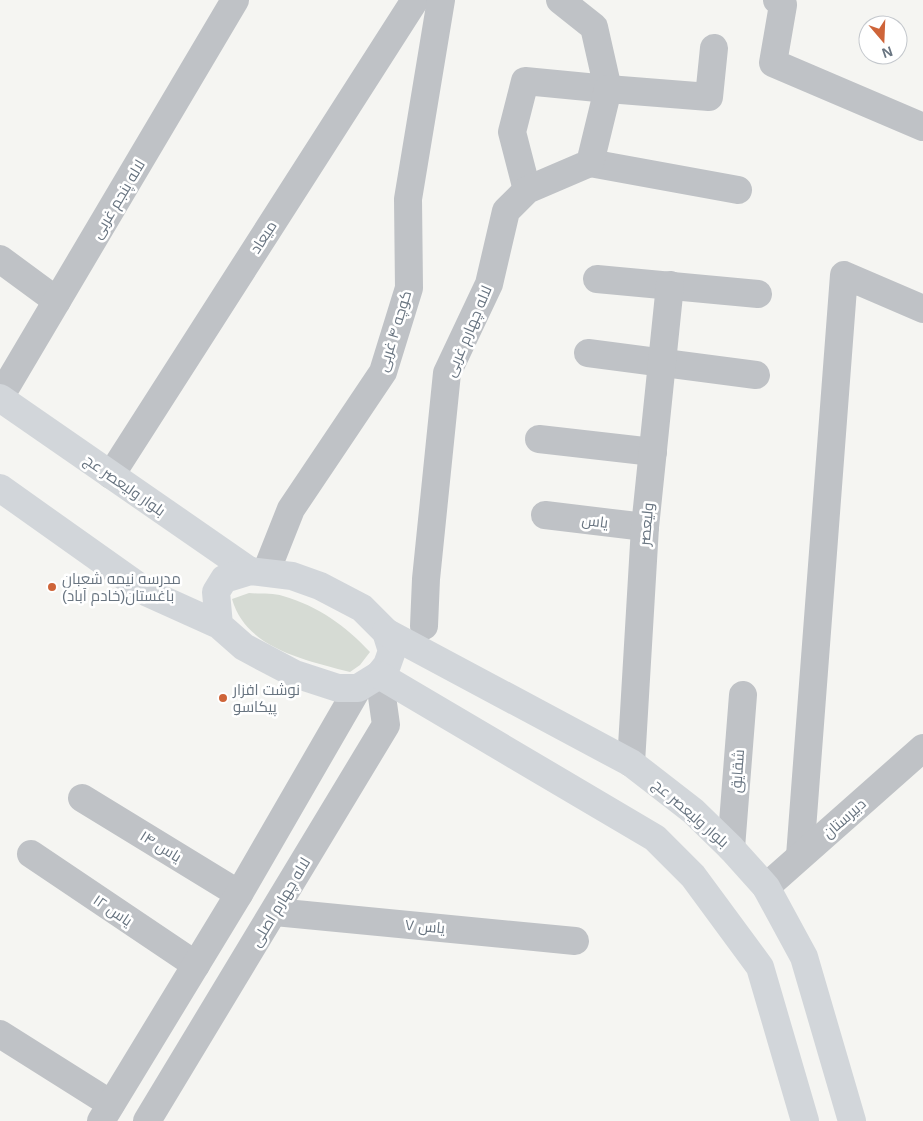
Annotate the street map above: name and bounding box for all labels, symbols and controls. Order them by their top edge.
north arrow [858,15,908,65]
text: N [880,43,895,62]
street label: لاله پنجم غربی [88,157,150,242]
street label: میعاد [246,218,280,256]
street label: لاله چهارم غربی [441,283,497,380]
street label: کوچه ۴ غربی [374,288,416,374]
street label: بلوار ولیعصر عج [80,451,169,522]
street label: ولیعصر [636,502,657,547]
street label: یاس [581,511,609,533]
place label: مدرسه نیمه شعبان باغستان(خادم آباد) [62,570,181,606]
marker: مدرسه نیمه شعبان باغستان(خادم آباد) [46,581,58,593]
place label: نوشت افزار پیکاسو [232,681,300,717]
marker: نوشت افزار پیکاسو [217,692,229,704]
street label: شقایق [727,749,749,794]
street label: بلوار ولیعصر عج [648,775,732,853]
street label: دبیرستان [819,795,870,843]
street label: یاس ۱۴ [136,827,185,867]
street label: لاله چهارم اصلی [247,854,315,951]
street label: یاس ۱۲ [89,891,136,931]
street label: یاس ۷ [404,916,446,938]

